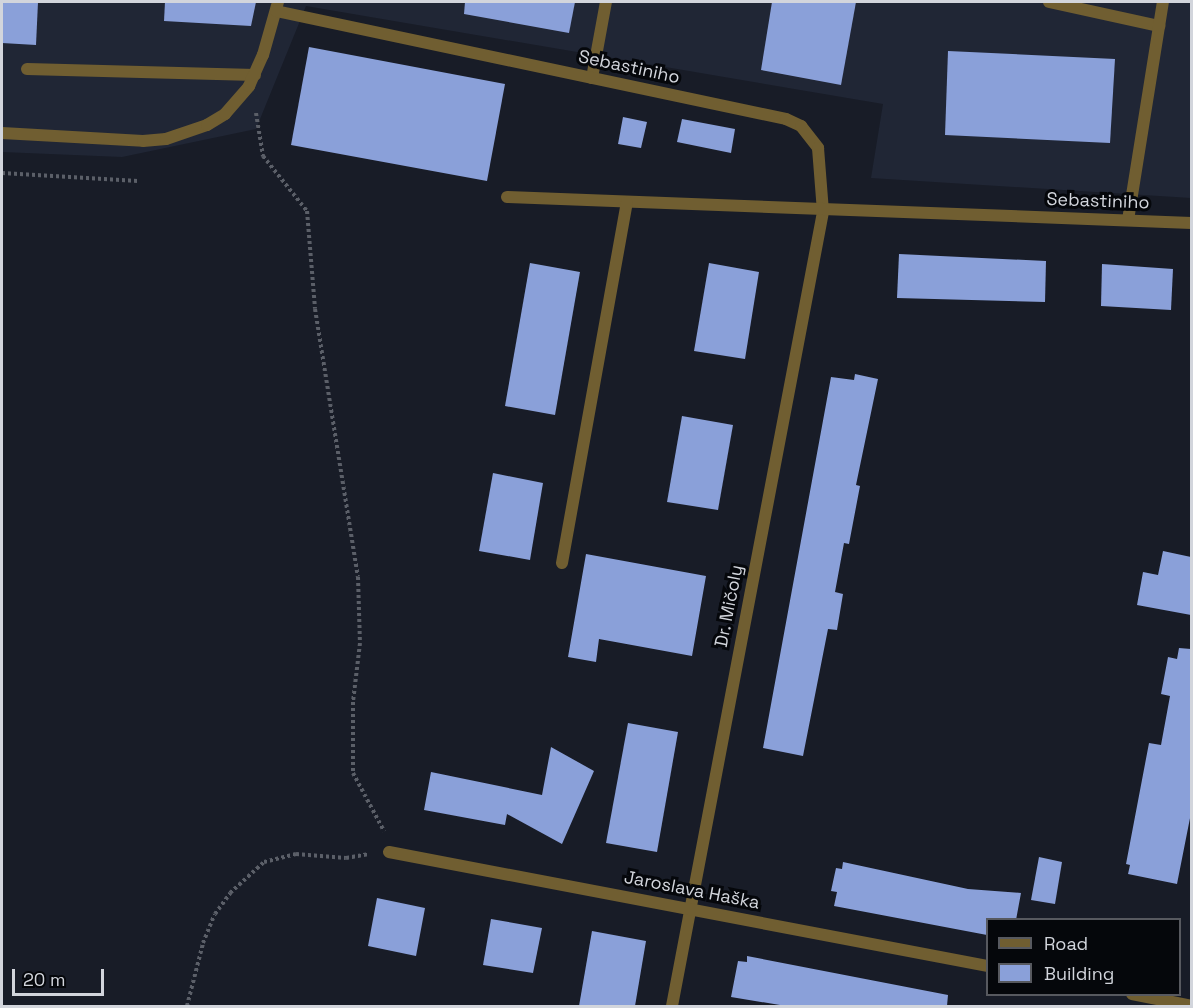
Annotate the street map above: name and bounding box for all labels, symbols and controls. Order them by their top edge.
street label: Sebastiniho [576,46,682,88]
street label: Sebastiniho [1046,188,1150,214]
street label: Dr. Mičoly [710,563,748,649]
street label: Jaroslava Haška [622,866,762,914]
legend [986,918,1181,996]
text: Road [1044,932,1088,955]
scale bar [15,957,106,995]
text: Building [1044,962,1114,985]
text: 20 m [23,968,66,991]

